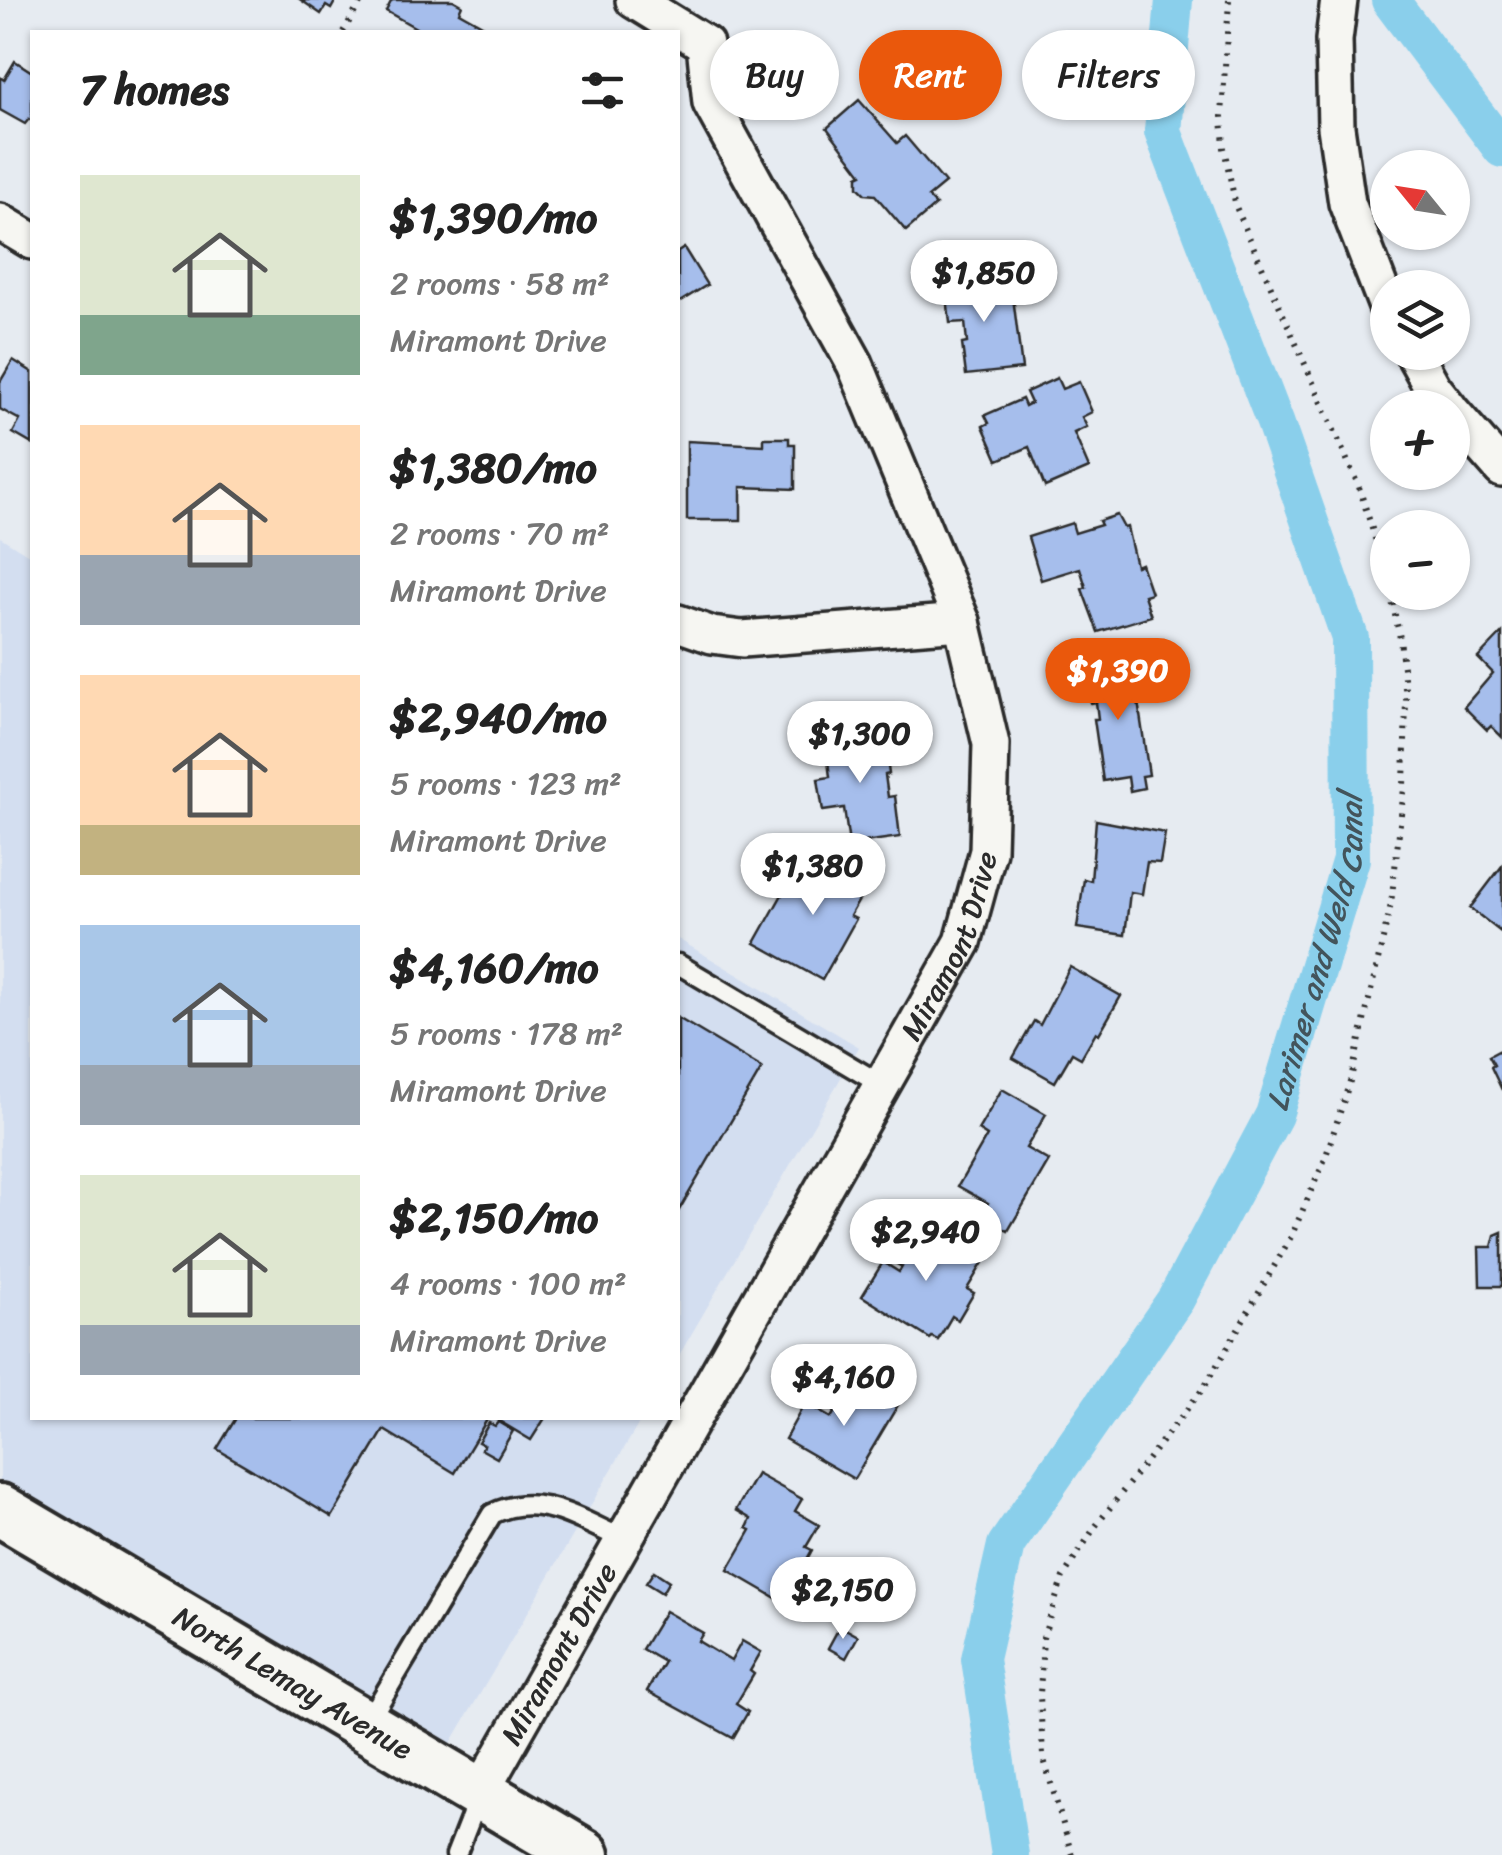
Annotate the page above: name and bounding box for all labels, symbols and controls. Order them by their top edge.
chip: Buy [710,30,839,120]
chip: Rent [859,30,1002,120]
chip: Filters [1022,30,1195,120]
text: 7 homes [80,53,229,127]
icon: filters [575,63,630,118]
north arrow [1370,150,1470,250]
map controls [1370,150,1470,610]
text: $1,390/mo [390,181,597,255]
icon: home [160,215,280,335]
pin: $1,850 [903,240,1065,325]
text: $1,850 [933,244,1035,301]
text: 2 rooms · 58 m² [390,255,610,312]
button: layers [1370,270,1470,370]
text: Miramont Drive [390,312,607,369]
button: + [1370,390,1470,490]
text: $1,380/mo [390,431,597,505]
icon: home [160,465,280,585]
text: 2 rooms · 70 m² [390,505,609,562]
button: − [1370,510,1470,610]
text: Miramont Drive [390,562,607,619]
pin: $1,390 [1037,638,1199,723]
text: $1,390 [1067,642,1169,699]
text: $2,940/mo [390,681,607,755]
pin: $1,300 [779,701,941,786]
text: $1,300 [809,705,911,762]
icon: home [160,715,280,835]
text: 5 rooms · 123 m² [390,755,622,812]
water label: Larimer and Weld Canal [1248,787,1381,1118]
text: Miramont Drive [390,812,607,869]
pin: $1,380 [732,833,894,918]
text: $1,380 [763,837,863,894]
street label: Miramont Drive [885,845,1014,1051]
text: $4,160/mo [390,931,599,1005]
icon: home [160,965,280,1085]
text: 5 rooms · 178 m² [390,1005,623,1062]
text: Miramont Drive [390,1062,607,1119]
text: $2,150/mo [390,1181,598,1255]
pin: $2,940 [845,1199,1007,1284]
text: $2,940 [872,1203,980,1260]
icon: home [160,1215,280,1335]
text: 4 rooms · 100 m² [390,1255,627,1312]
text: Miramont Drive [390,1312,607,1369]
pin: $4,160 [763,1344,925,1429]
text: $4,160 [793,1348,895,1405]
street label: Miramont Drive [485,1552,633,1756]
pin: $2,150 [762,1557,924,1642]
text: $2,150 [792,1561,894,1618]
street label: North Lemay Avenue [162,1591,423,1775]

